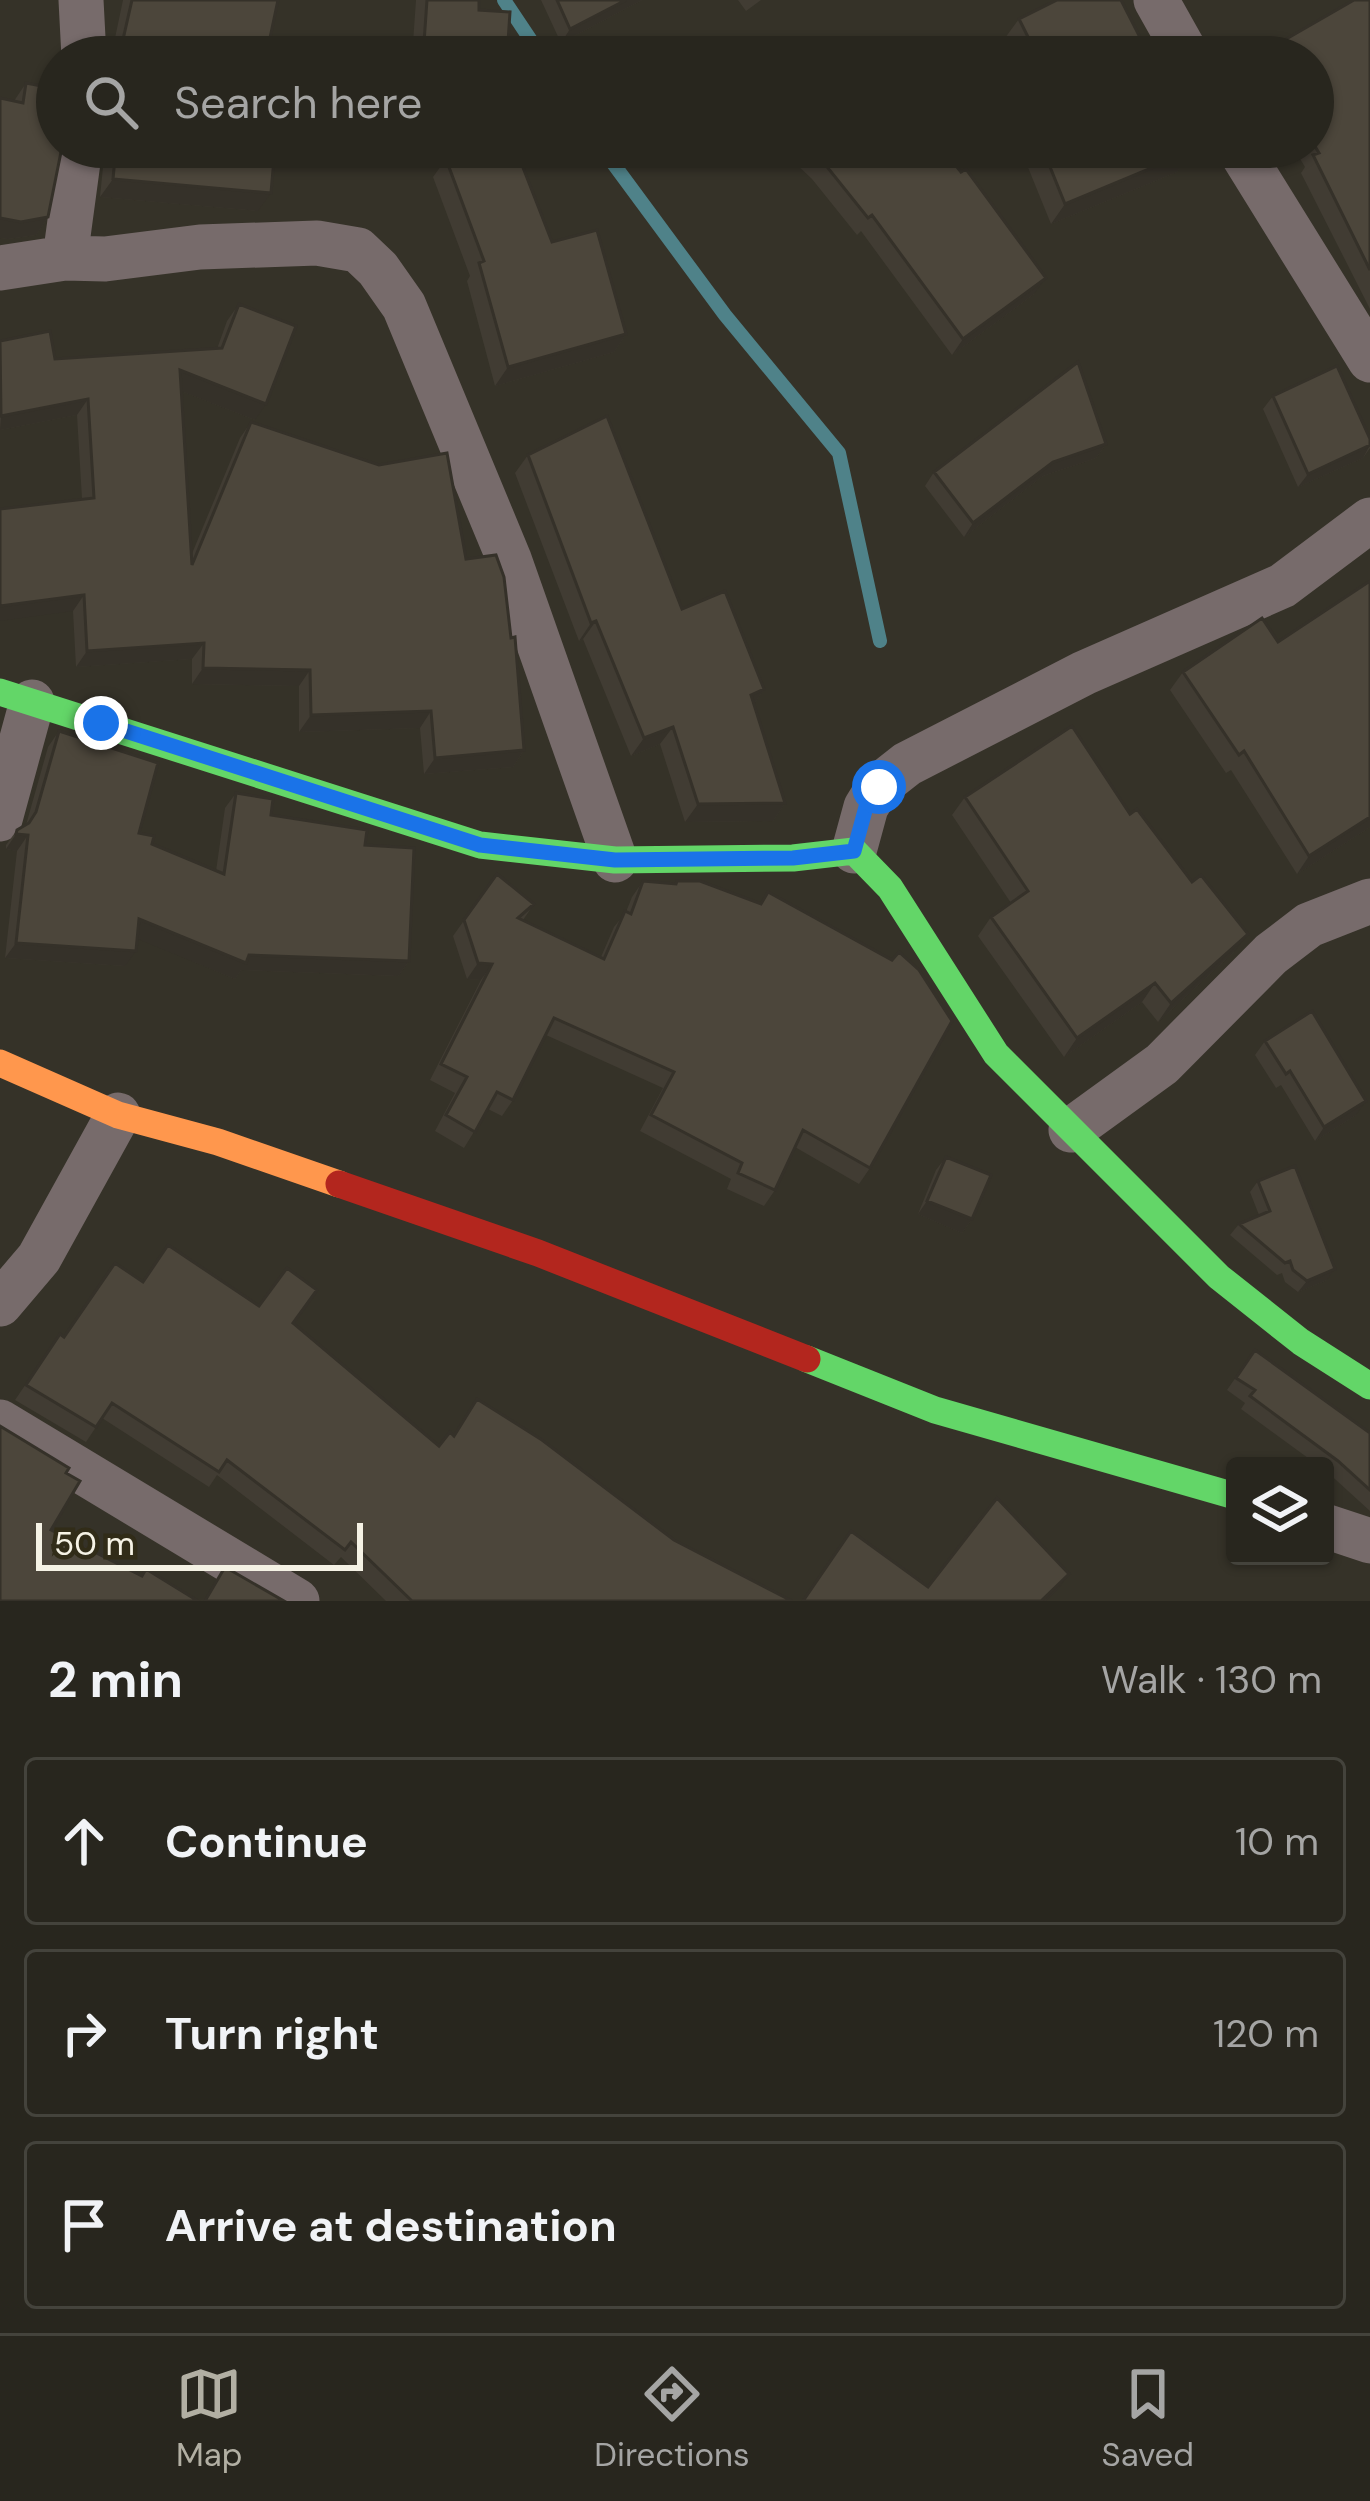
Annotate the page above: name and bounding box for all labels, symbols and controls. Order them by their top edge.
search box [36,36,1334,168]
icon: search [78,69,144,135]
text: Search here [174,73,422,132]
route end [74,696,128,750]
route start [852,760,906,814]
map controls [1226,1457,1334,1565]
button: layers [1226,1457,1334,1565]
scale bar [36,1517,363,1570]
text: 50 m [54,1522,135,1565]
text: 2 min [48,1646,183,1713]
text: Walk · 130 m [1101,1654,1322,1705]
icon: ahead [51,1808,117,1874]
text: Continue [165,1812,368,1871]
text: 10 m [1235,1816,1319,1867]
icon: right [51,2000,117,2066]
text: Turn right [165,2004,379,2063]
text: 120 m [1213,2008,1319,2059]
icon: arrive [51,2192,117,2258]
text: Arrive at destination [165,2196,617,2255]
tab: Map [176,2361,242,2476]
tab: Directions [594,2361,750,2476]
tab: Saved [1102,2361,1194,2476]

